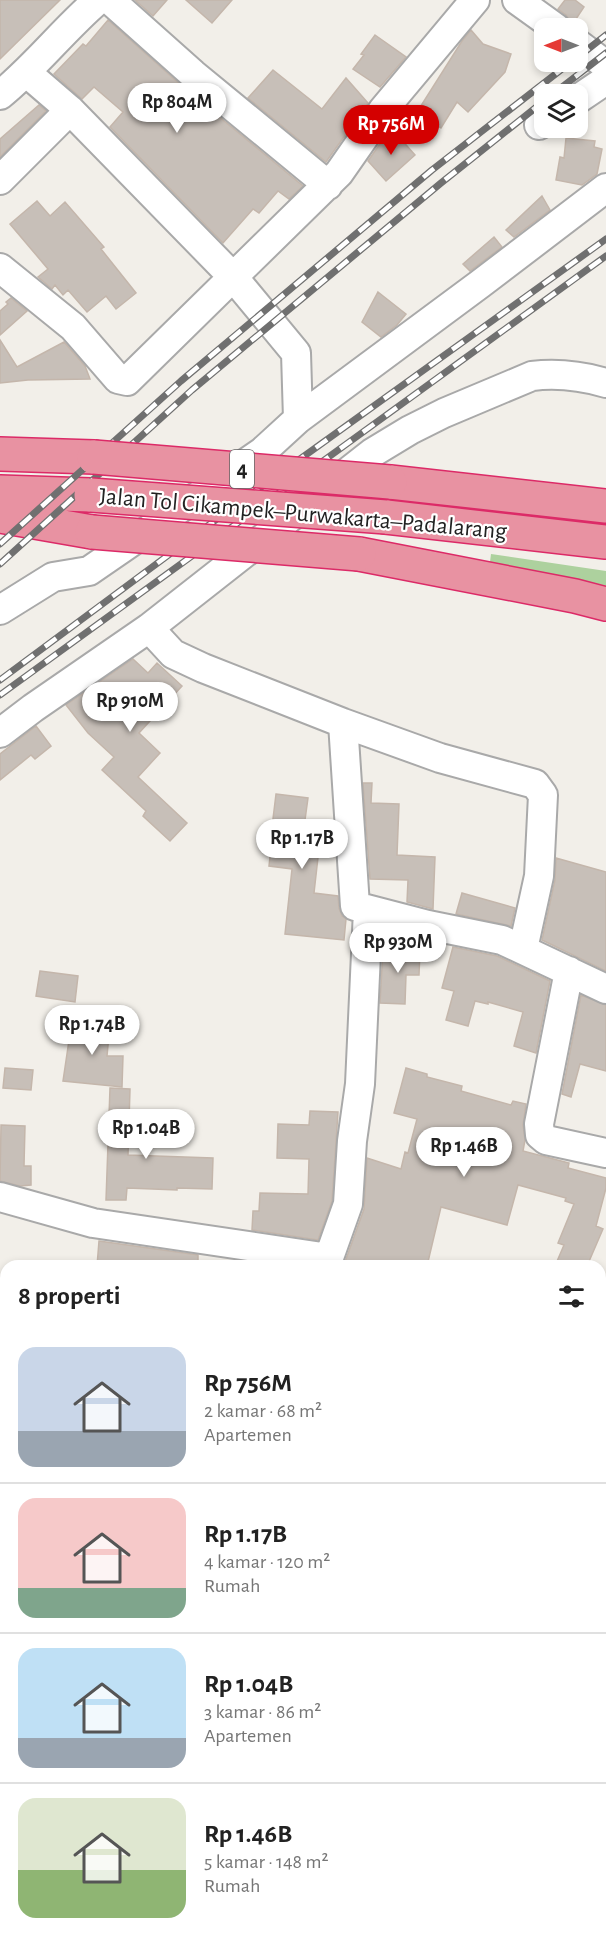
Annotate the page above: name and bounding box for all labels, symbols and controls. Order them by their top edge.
north arrow [534,18,588,72]
map controls [534,18,588,138]
pin: Rp 804M [122,83,232,134]
button: layers [534,84,588,138]
text: Rp 804M [141,92,213,112]
pin: Rp 756M [336,105,446,156]
text: Rp 756M [357,114,425,134]
road number: 4 [230,450,254,488]
street label: Jalan Tol Cikampek–Purwakarta–Padalarang [98,484,508,544]
pin: Rp 910M [75,682,185,733]
text: Rp 910M [96,691,164,711]
pin: Rp 1.17B [240,819,364,870]
text: Rp 1.17B [270,828,334,848]
pin: Rp 930M [343,923,453,974]
text: Rp 930M [363,932,433,952]
pin: Rp 1.74B [30,1005,154,1056]
text: Rp 1.74B [59,1014,125,1034]
pin: Rp 1.04B [84,1109,208,1160]
text: Rp 1.04B [112,1118,180,1138]
pin: Rp 1.46B [402,1127,526,1178]
text: Rp 1.46B [430,1136,498,1156]
icon: filters [555,1280,588,1313]
text: 8 properti [18,1283,120,1309]
text: Rp 756M [204,1370,292,1396]
icon: home [66,1371,138,1443]
text: 2 kamar · 68 m² [204,1401,322,1421]
text: Apartemen [204,1425,292,1445]
text: Rp 1.17B [204,1521,287,1547]
icon: home [66,1522,138,1594]
text: 4 kamar · 120 m² [204,1552,330,1572]
text: Rumah [204,1576,260,1596]
text: Rp 1.04B [204,1671,293,1697]
icon: home [66,1672,138,1744]
text: 3 kamar · 86 m² [204,1702,321,1722]
text: Apartemen [204,1726,292,1746]
text: Rp 1.46B [204,1821,292,1847]
icon: home [66,1822,138,1894]
text: 5 kamar · 148 m² [204,1852,328,1872]
text: Rumah [204,1876,260,1896]

